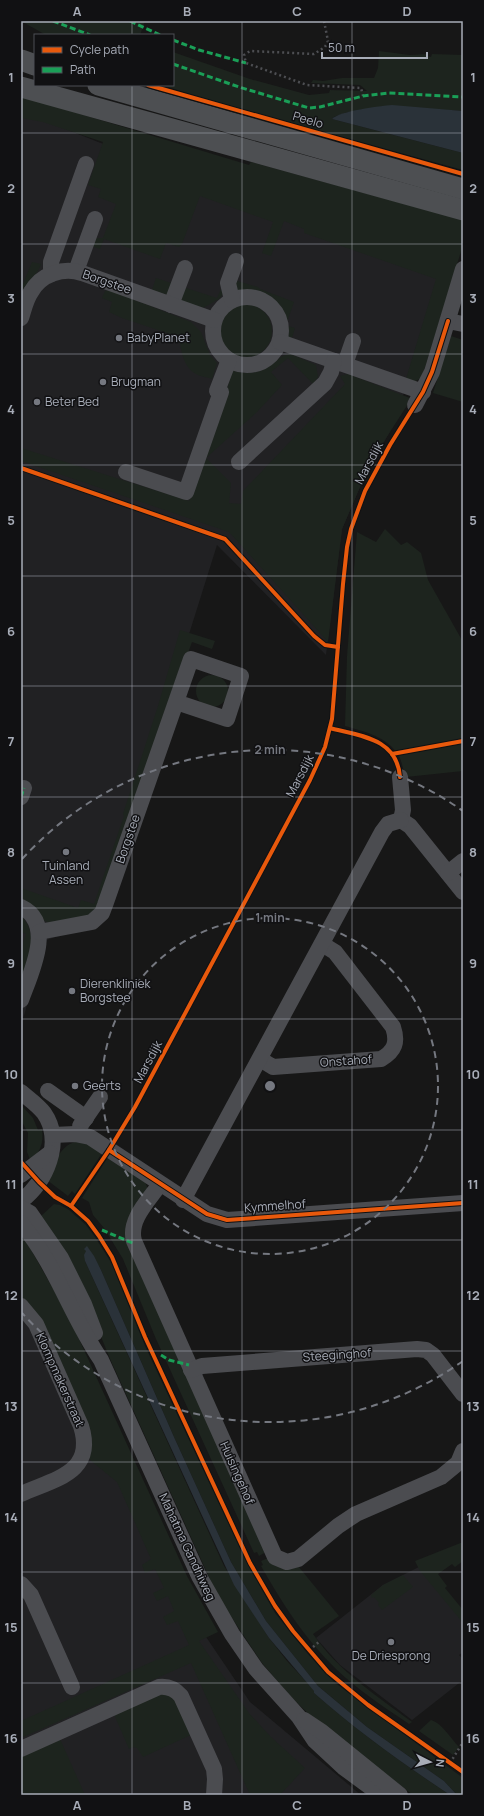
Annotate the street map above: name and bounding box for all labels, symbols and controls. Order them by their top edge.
text: A [73,2,82,20]
text: B [183,2,191,20]
text: C [292,2,302,20]
text: D [402,2,412,20]
legend [34,34,174,86]
scale bar [322,34,427,60]
text: 50 m [328,39,355,56]
text: Cycle path [70,41,129,58]
text: Path [70,61,96,78]
text: 1 [8,68,14,86]
text: 1 [470,68,476,86]
street label: Peelo [291,107,325,132]
text: 2 [7,179,15,197]
text: 2 [469,179,477,197]
street label: Borgstee [80,265,134,298]
text: 3 [7,289,15,307]
text: 3 [469,289,477,307]
place label: BabyPlanet [127,329,190,346]
marker: BabyPlanet [114,333,124,343]
place label: Brugman [111,373,161,390]
marker: Brugman [98,377,108,387]
place label: Beter Bed [45,393,99,410]
marker: Beter Bed [32,397,42,407]
text: 4 [7,400,15,418]
text: 4 [469,400,477,418]
street label: Marsdijk [350,438,387,487]
text: 5 [7,511,15,529]
text: 5 [469,511,477,529]
text: 6 [7,622,15,640]
text: 6 [469,622,477,640]
text: 7 [8,732,15,750]
text: 7 [470,732,477,750]
text: 2 min [254,741,286,758]
street label: Marsdijk [282,750,318,800]
street label: Borgstee [111,812,144,866]
text: 8 [7,843,15,861]
text: 8 [469,843,477,861]
marker: Tuinland Assen [61,847,71,857]
place label: Tuinland Assen [42,857,90,888]
text: 1 min [255,909,285,926]
text: 9 [7,954,15,972]
text: 9 [469,954,477,972]
place label: Dierenkliniek Borgstee [80,975,152,1006]
marker: Dierenkliniek Borgstee [67,986,77,996]
street label: Marsdijk [129,1037,166,1086]
street label: Onstahof [319,1050,373,1071]
text: 10 [4,1065,18,1083]
text: 10 [466,1065,480,1083]
place label: Geerts [83,1077,121,1094]
centre of rings [263,1079,277,1093]
marker: Geerts [70,1081,80,1091]
text: 11 [5,1175,17,1193]
text: 11 [467,1175,479,1193]
street label: Kymmelhof [244,1195,307,1216]
text: 12 [4,1286,18,1304]
text: 12 [466,1286,480,1304]
street label: Klompmakerstraat [32,1330,89,1430]
street label: Steeginghof [302,1344,373,1365]
text: 13 [4,1397,18,1415]
text: 13 [466,1397,480,1415]
street label: Huisingehof [216,1439,259,1508]
street label: Mahatma Gandhiweg [155,1490,220,1603]
text: 14 [4,1508,18,1526]
text: 14 [466,1508,480,1526]
text: 15 [4,1618,18,1636]
text: 15 [466,1618,480,1636]
marker: De Driesprong [386,1637,396,1647]
place label: De Driesprong [352,1647,430,1664]
text: 16 [4,1729,18,1747]
text: 16 [466,1729,480,1747]
north arrow [410,1742,450,1782]
text: N [433,1758,448,1768]
text: A [73,1796,82,1814]
text: B [183,1796,191,1814]
text: C [292,1796,302,1814]
text: D [402,1796,412,1814]

